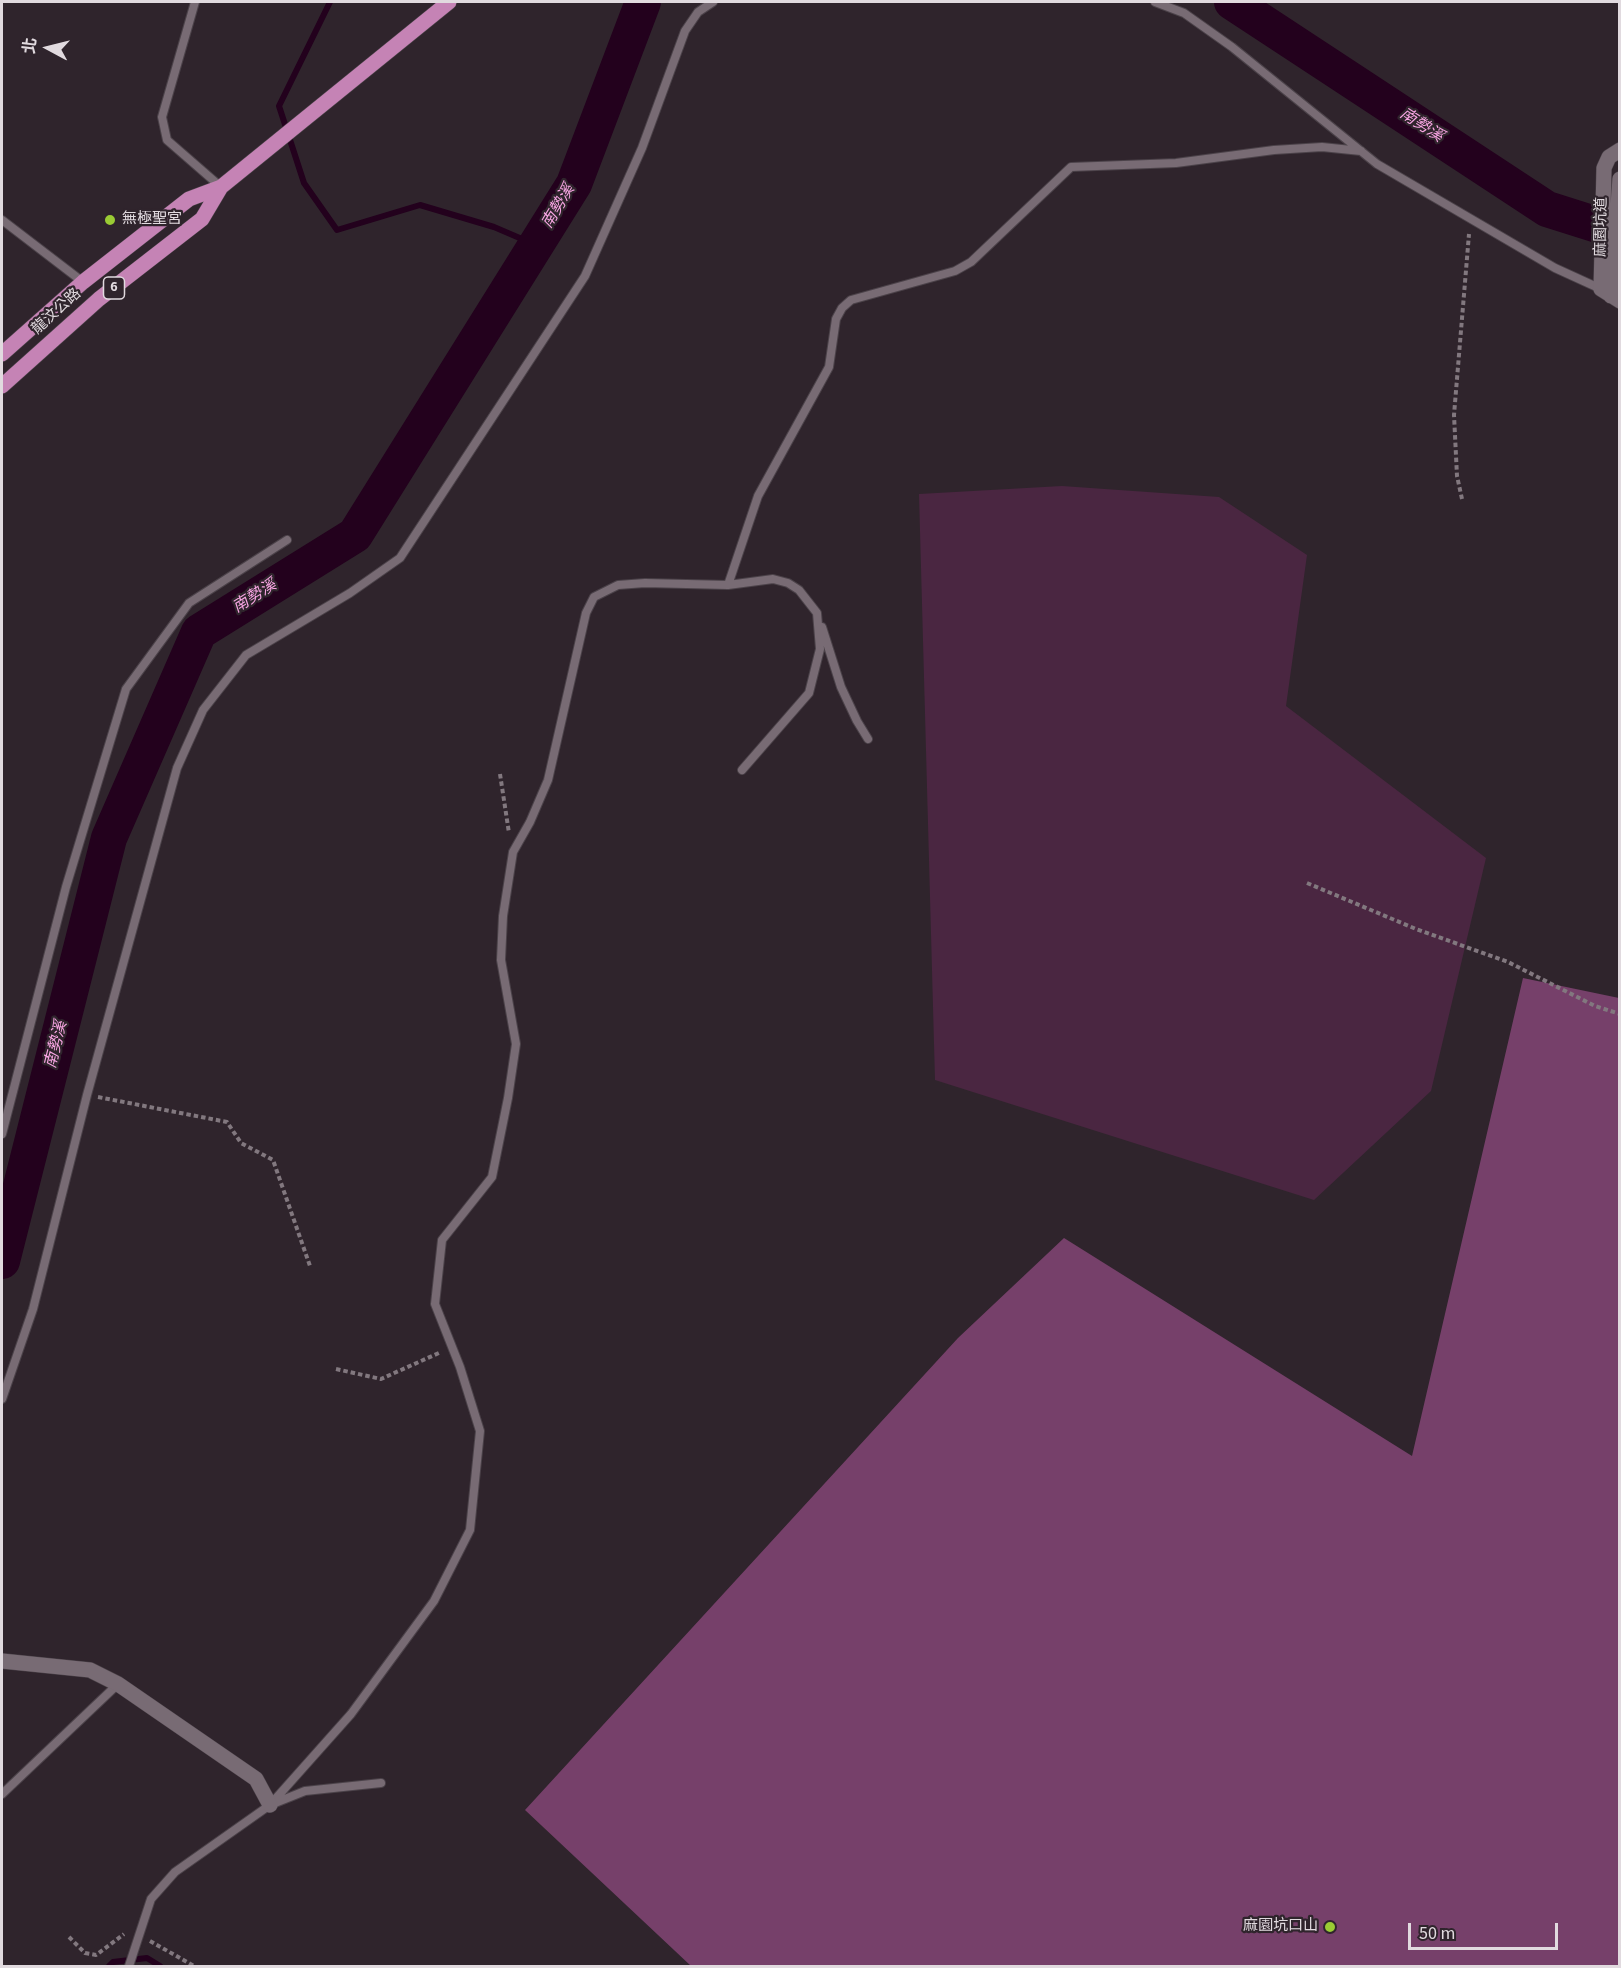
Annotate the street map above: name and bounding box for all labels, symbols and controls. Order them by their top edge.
north arrow [18,18,78,78]
text: 北 [18,37,42,55]
water label: 南勢溪 [1396,105,1446,147]
water label: 南勢溪 [538,181,580,233]
street label: 麻園坑道 [1592,197,1612,257]
place label: 無極聖宮 [122,211,182,229]
marker: 無極聖宮 [103,213,117,227]
road number: 6 [104,277,124,299]
street label: 龍汶公路 [29,285,85,339]
water label: 南勢溪 [230,576,280,618]
water label: 南勢溪 [42,1019,72,1071]
scale bar [1411,1911,1561,1949]
place label: 麻園坑口山 [1243,1918,1318,1936]
marker: 麻園坑口山 [1323,1920,1337,1934]
text: 50 m [1419,1921,1455,1946]

